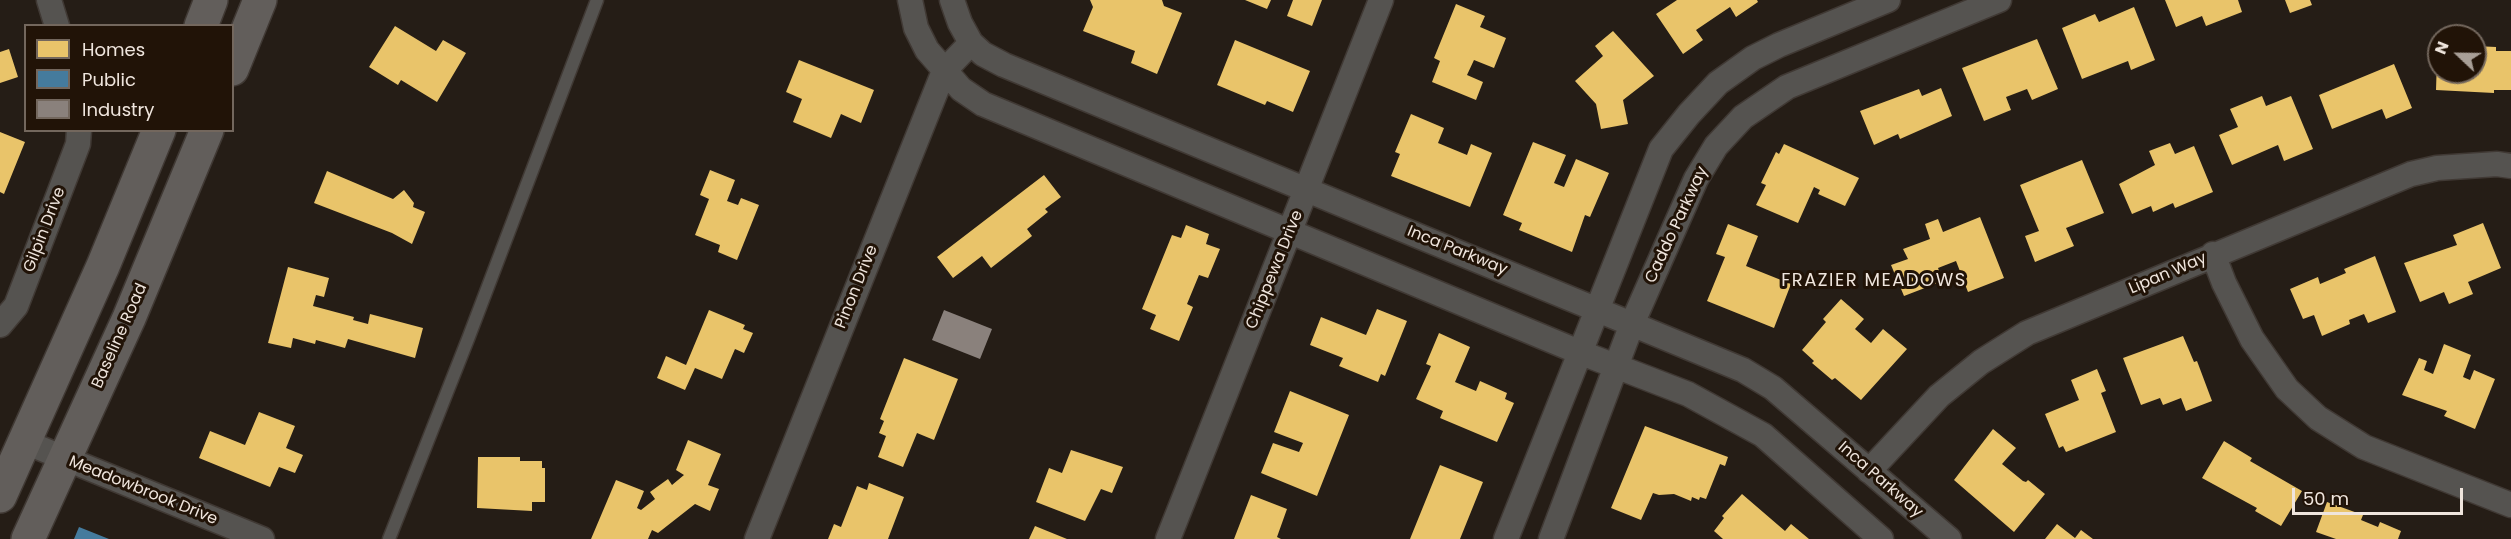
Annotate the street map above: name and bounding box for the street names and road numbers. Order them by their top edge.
street label: Caddo Parkway [1642,164,1712,286]
street label: Gilpin Drive [20,185,70,275]
street label: Chippewa Drive [1242,208,1308,332]
street label: Inca Parkway [1404,222,1510,280]
street label: Pinon Drive [832,242,882,332]
street label: Lipan Way [2126,249,2210,299]
street label: Baseline Road [88,281,152,391]
street label: Inca Parkway [1834,438,1926,522]
street label: Meadowbrook Drive [66,452,220,530]

